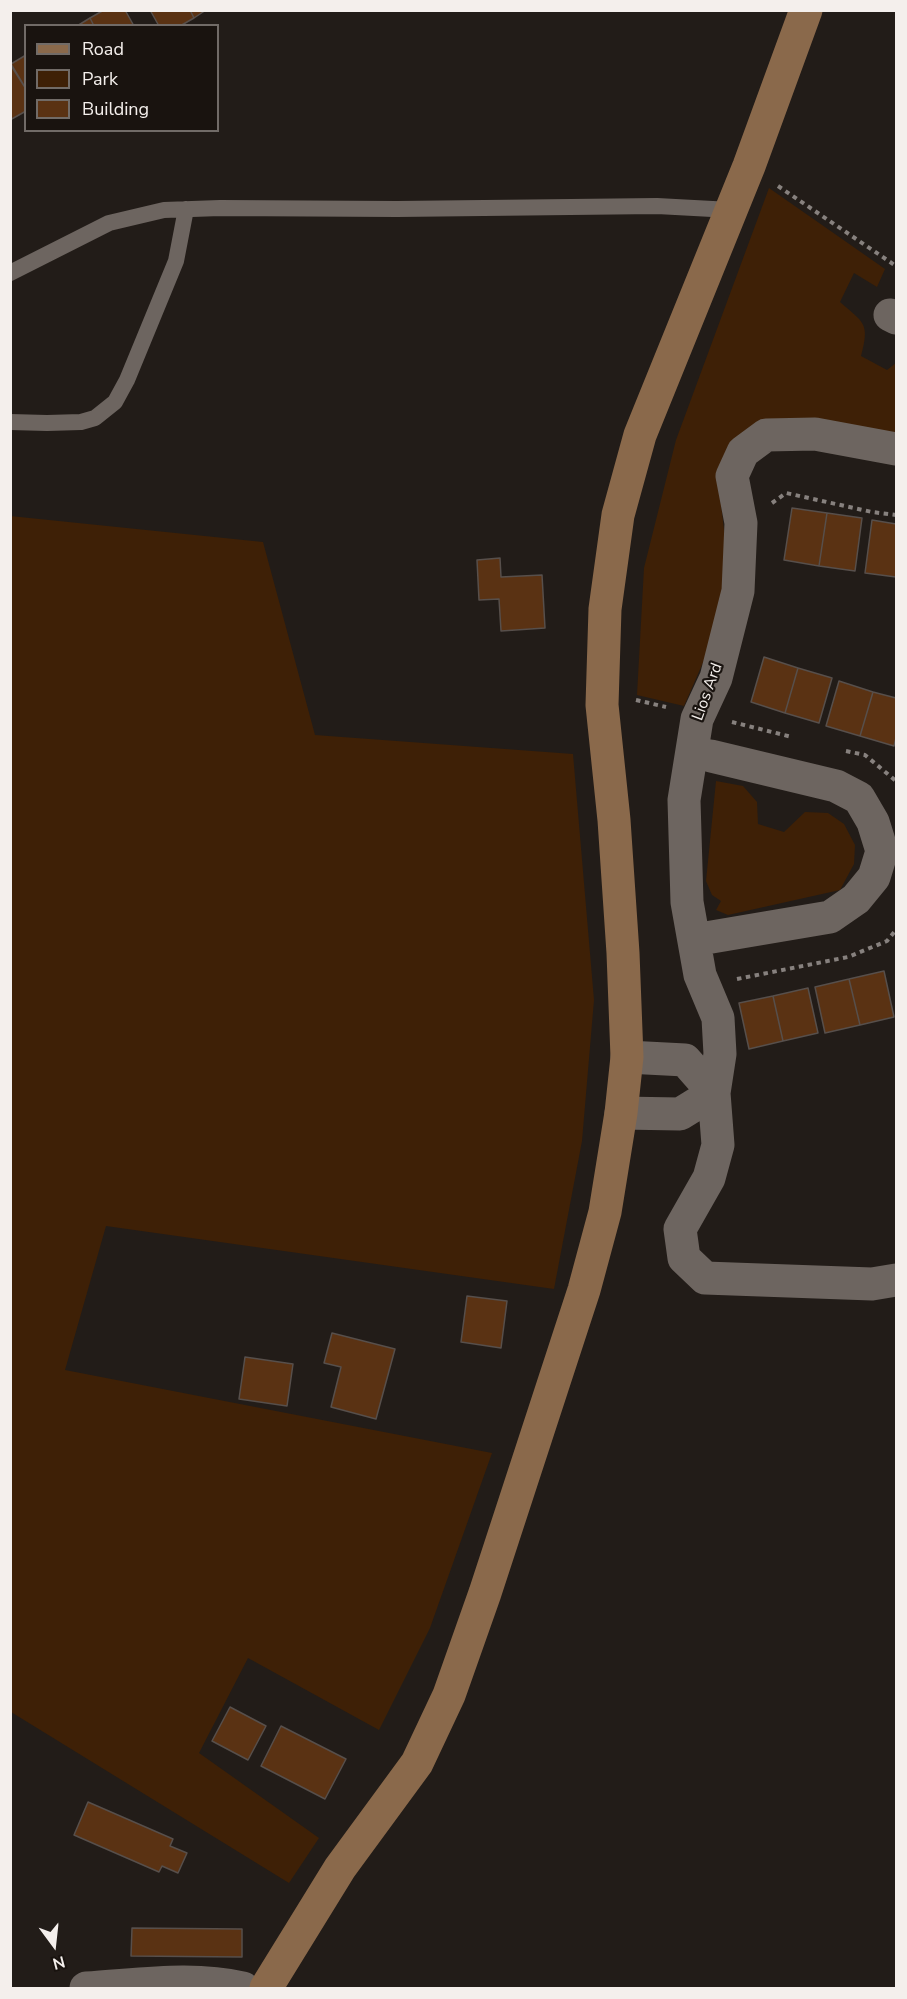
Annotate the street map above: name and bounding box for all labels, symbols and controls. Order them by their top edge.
legend [24,24,219,132]
text: Road [82,37,124,61]
text: Park [82,67,118,91]
text: Building [82,97,149,121]
street label: Lios Ard [689,661,727,723]
north arrow [24,1915,84,1975]
text: N [50,1950,67,1975]

